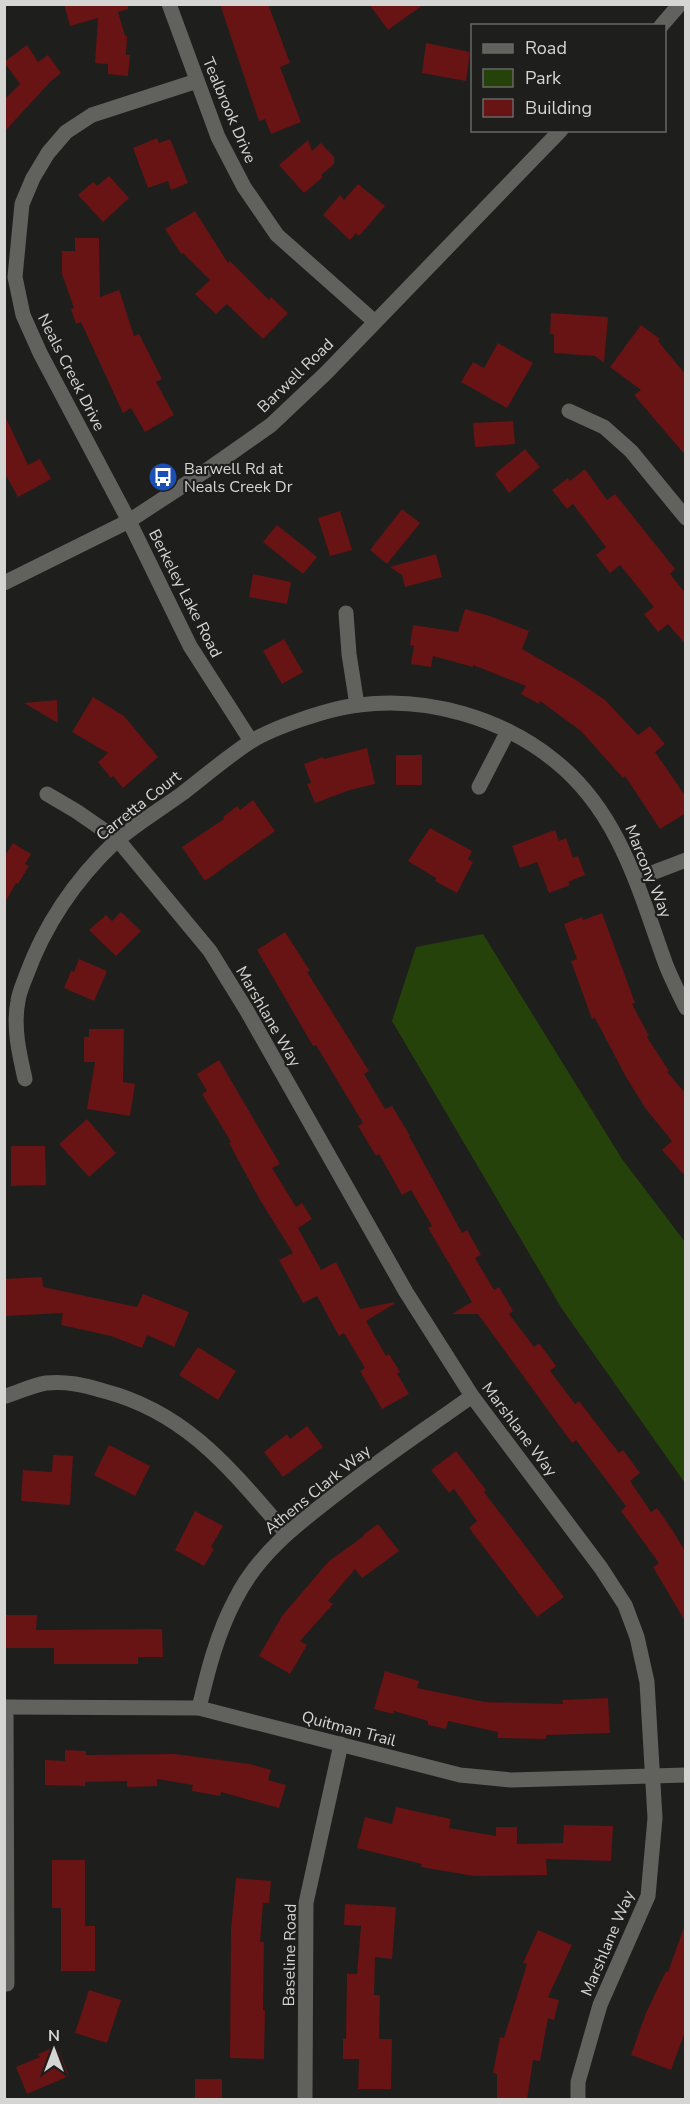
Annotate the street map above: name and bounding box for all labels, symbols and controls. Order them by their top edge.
legend [471,24,666,132]
text: Road [525,36,567,60]
street label: Tealbrook Drive [197,54,261,167]
text: Park [525,66,562,90]
text: Building [525,96,592,120]
street label: Neals Creek Drive [32,310,110,435]
street label: Barwell Road [253,334,339,418]
place label: Barwell Rd at Neals Creek Dr [184,458,293,498]
bus stop icon: Barwell Rd at Neals Creek Dr [147,461,179,493]
street label: Berkeley Lake Road [143,525,227,662]
street label: Carretta Court [92,765,186,846]
street label: Marcony Way [619,822,677,922]
street label: Marshlane Way [230,962,306,1072]
street label: Marshlane Way [476,1378,562,1482]
street label: Athens Clark Way [260,1440,376,1539]
street label: Quitman Trail [299,1706,399,1752]
street label: Marshlane Way [576,1886,640,2000]
street label: Baseline Road [278,1903,302,2007]
north arrow [24,2020,84,2080]
text: N [48,2025,60,2047]

